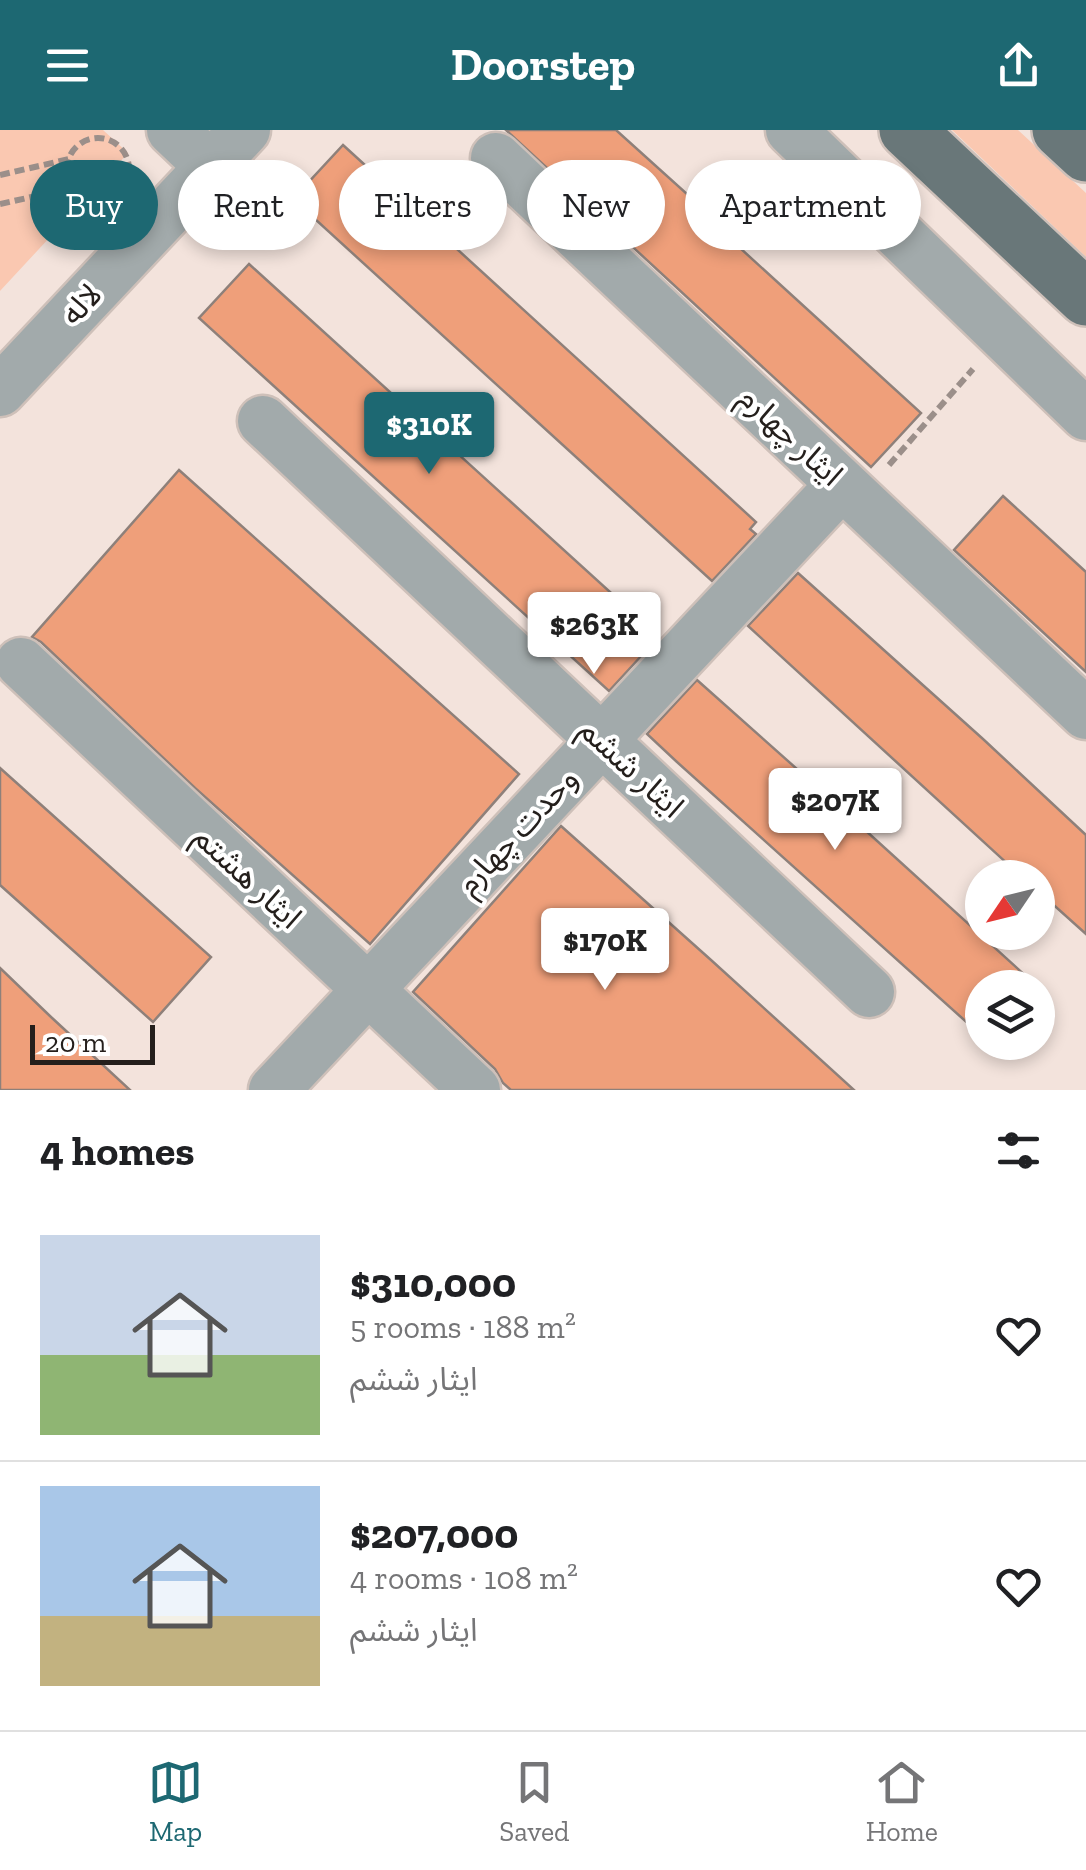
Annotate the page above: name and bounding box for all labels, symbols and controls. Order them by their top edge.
icon: menu [40,38,95,93]
text: Doorstep [451,38,635,92]
icon: share [991,38,1046,93]
chip: Buy [30,160,158,250]
chip: Rent [178,160,319,250]
chip: Filters [339,160,507,250]
chip: New [527,160,665,250]
chip: Apartment [685,160,921,250]
street label: لاله [53,276,109,332]
street label: ایثار چهارم [728,379,851,497]
pin: $310K [359,392,499,477]
text: $310K [386,405,472,443]
pin: $263K [524,592,664,677]
text: $263K [550,605,638,643]
street label: ایثار ششم [569,711,692,829]
street label: وحدت چهارم [449,760,589,906]
pin: $207K [765,768,905,853]
text: $207K [791,781,879,819]
street label: ایثار هشتم [183,818,310,940]
north arrow [965,860,1055,950]
map controls [965,860,1055,1060]
pin: $170K [535,908,675,993]
text: $170K [563,921,647,959]
button: layers [965,970,1055,1060]
scale bar [30,1020,155,1064]
text: 20 m [45,1026,106,1059]
icon: filters [991,1123,1046,1178]
text: 4 homes [40,1125,195,1176]
text: $310,000 [350,1257,516,1308]
icon: home [120,1275,240,1395]
text: 5 rooms · 188 m² [350,1308,576,1346]
icon: heart [991,1308,1046,1363]
text: ایثار ششم [350,1360,478,1398]
text: $207,000 [350,1508,519,1559]
icon: home [120,1526,240,1646]
text: 4 rooms · 108 m² [350,1559,578,1597]
icon: heart [991,1559,1046,1614]
text: ایثار ششم [350,1611,478,1649]
tab: Map [148,1755,203,1848]
tab: Saved [499,1755,569,1848]
tab: Home [866,1755,938,1848]

